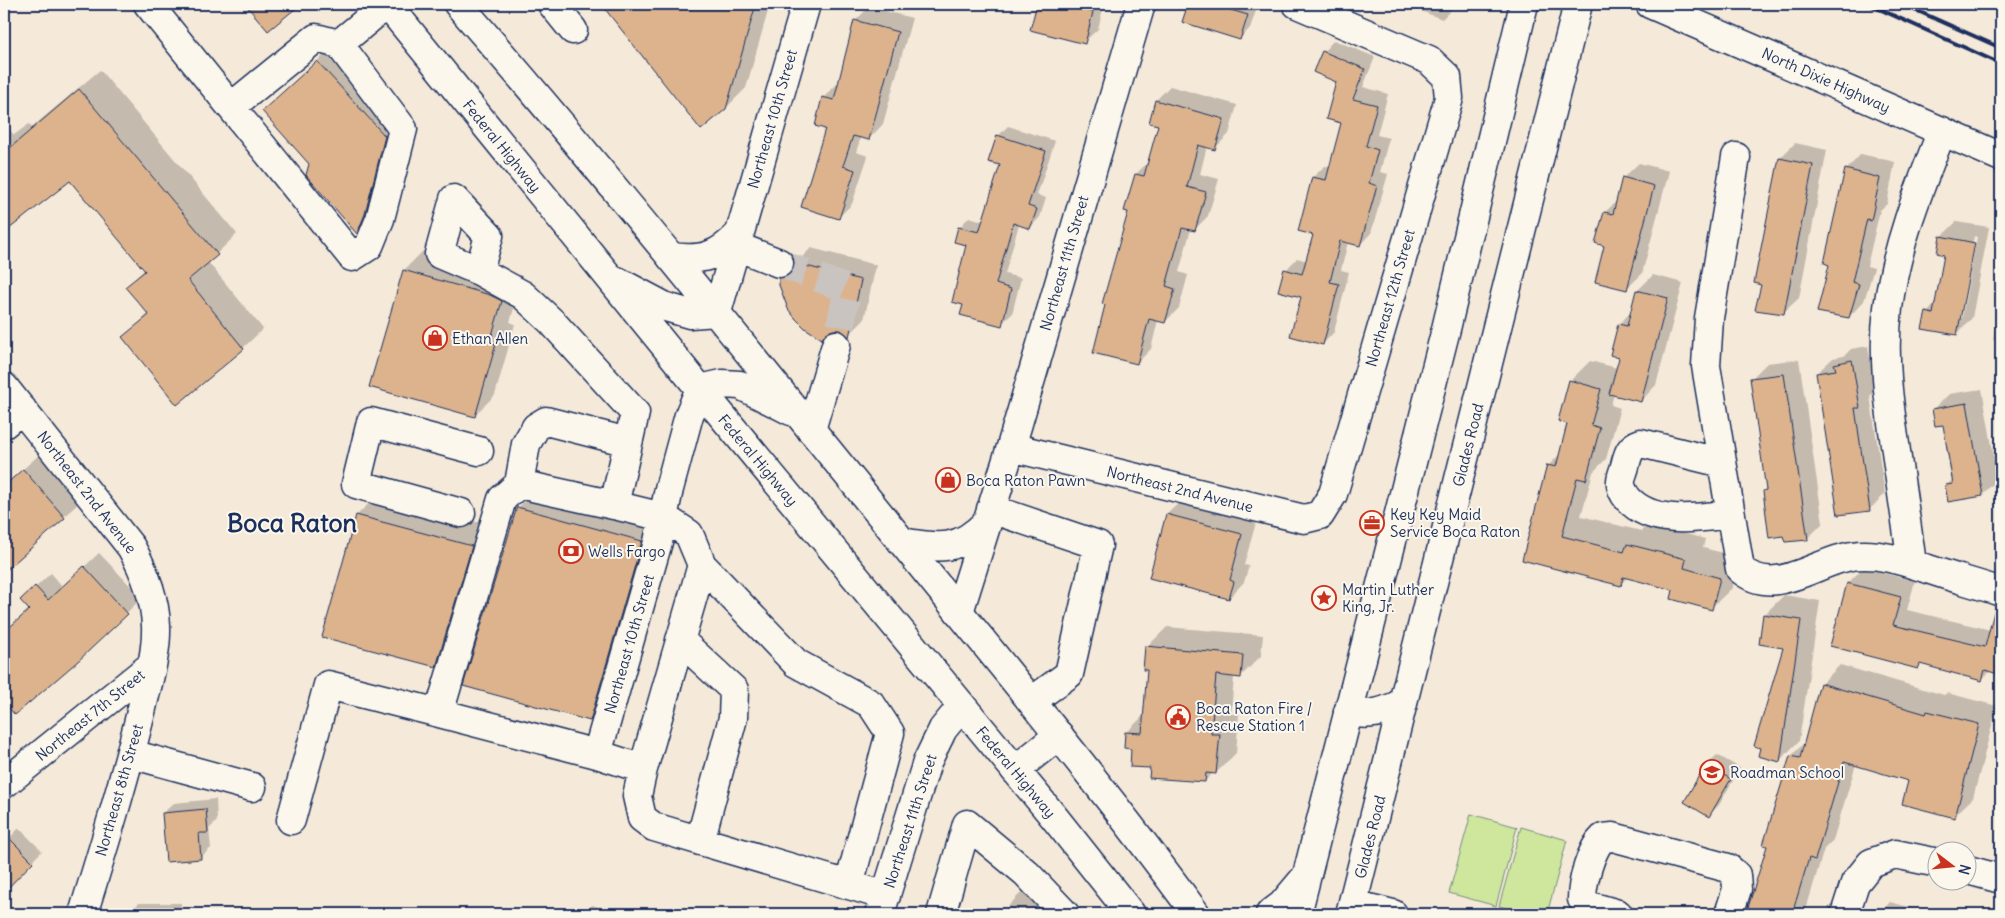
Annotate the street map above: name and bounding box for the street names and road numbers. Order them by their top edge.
street label: North Dixie Highway [1759,43,1893,117]
street label: Northeast 10th Street [743,47,801,191]
street label: Federal Highway [459,96,545,196]
street label: Northeast 11th Street [1036,193,1092,333]
street label: Northeast 12th Street [1361,227,1419,369]
street label: Glades Road [1448,401,1488,489]
street label: Federal Highway [714,410,802,510]
street label: Northeast 2nd Avenue [33,427,141,557]
street label: Northeast 2nd Avenue [1105,462,1255,516]
street label: Northeast 10th Street [600,572,658,716]
street label: Northeast 7th Street [31,665,149,765]
street label: Northeast 8th Street [91,722,147,858]
street label: Federal Highway [972,722,1060,822]
street label: Northeast 11th Street [879,752,941,890]
street label: Glades Road [1350,793,1390,881]

